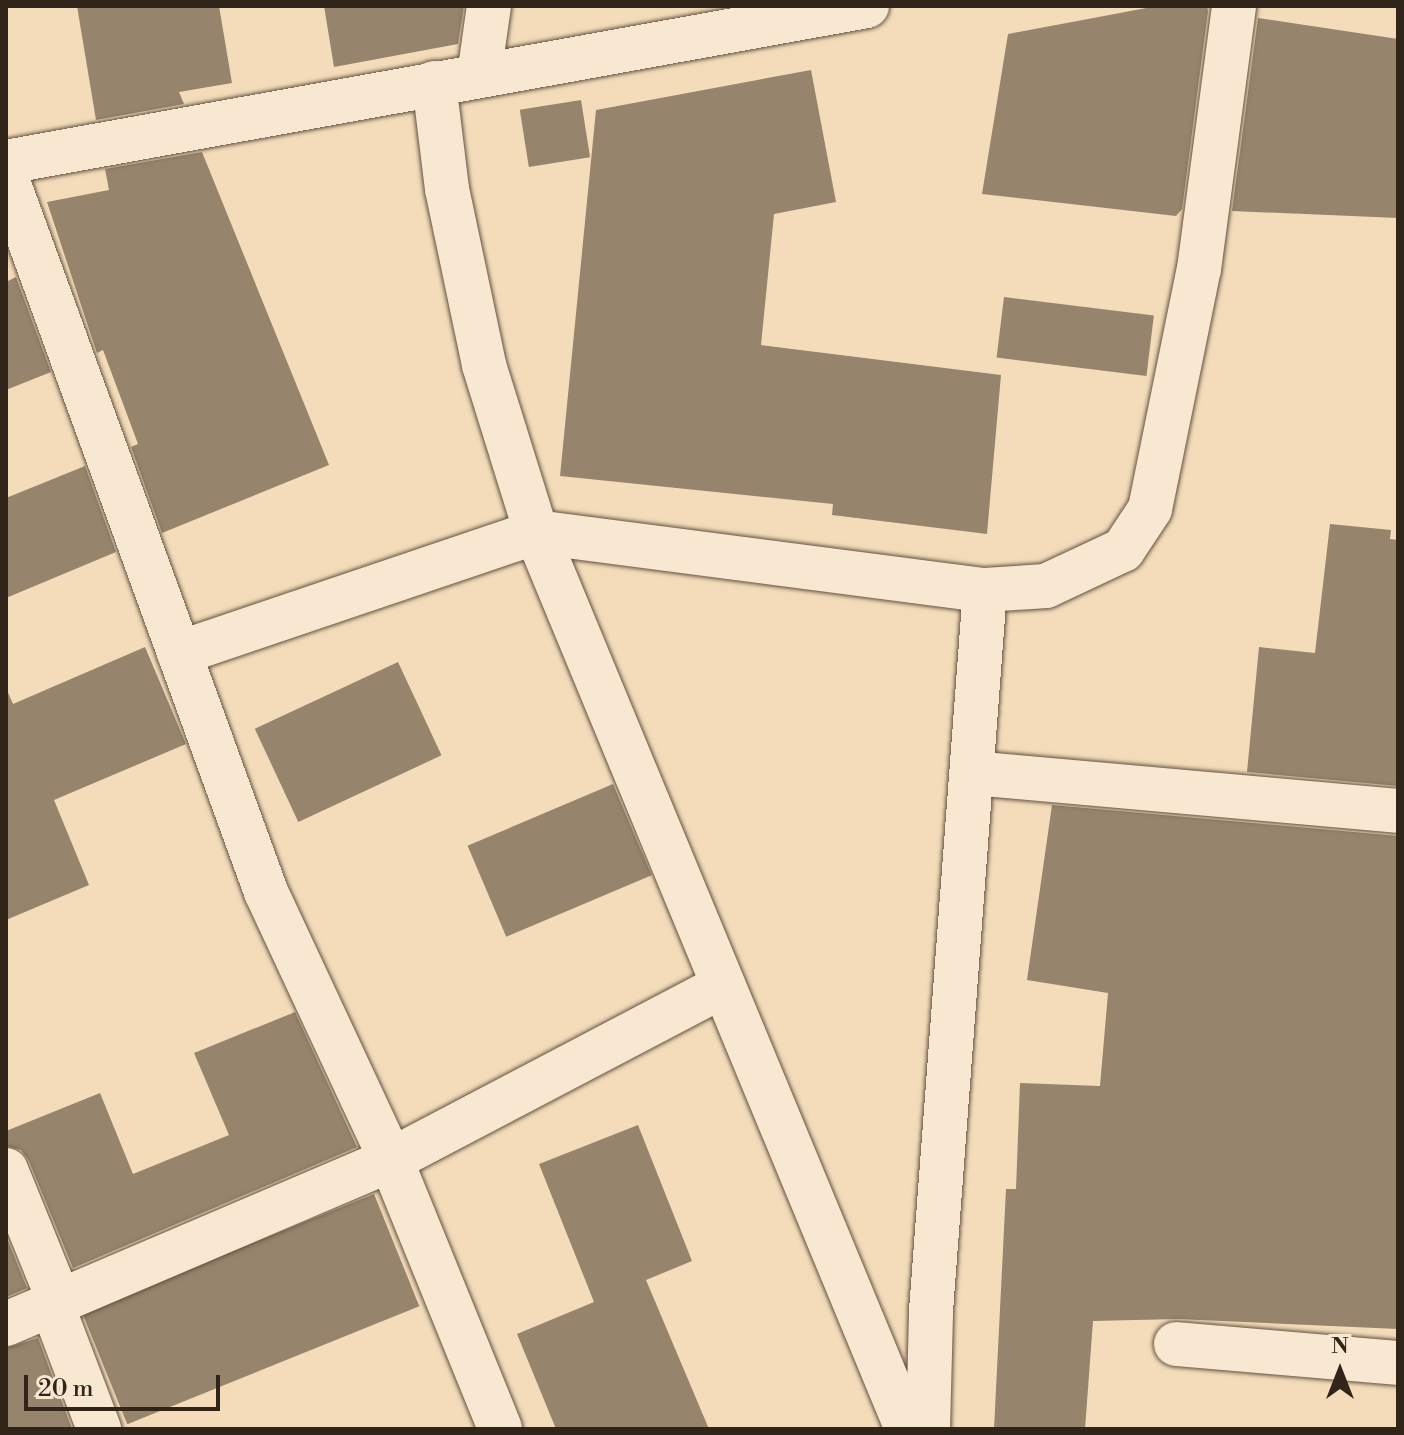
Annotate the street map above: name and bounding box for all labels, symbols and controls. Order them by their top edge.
north arrow [1300,1331,1380,1411]
text: N [1331,1333,1349,1360]
scale bar [28,1359,224,1409]
text: 20 m [38,1374,94,1404]

